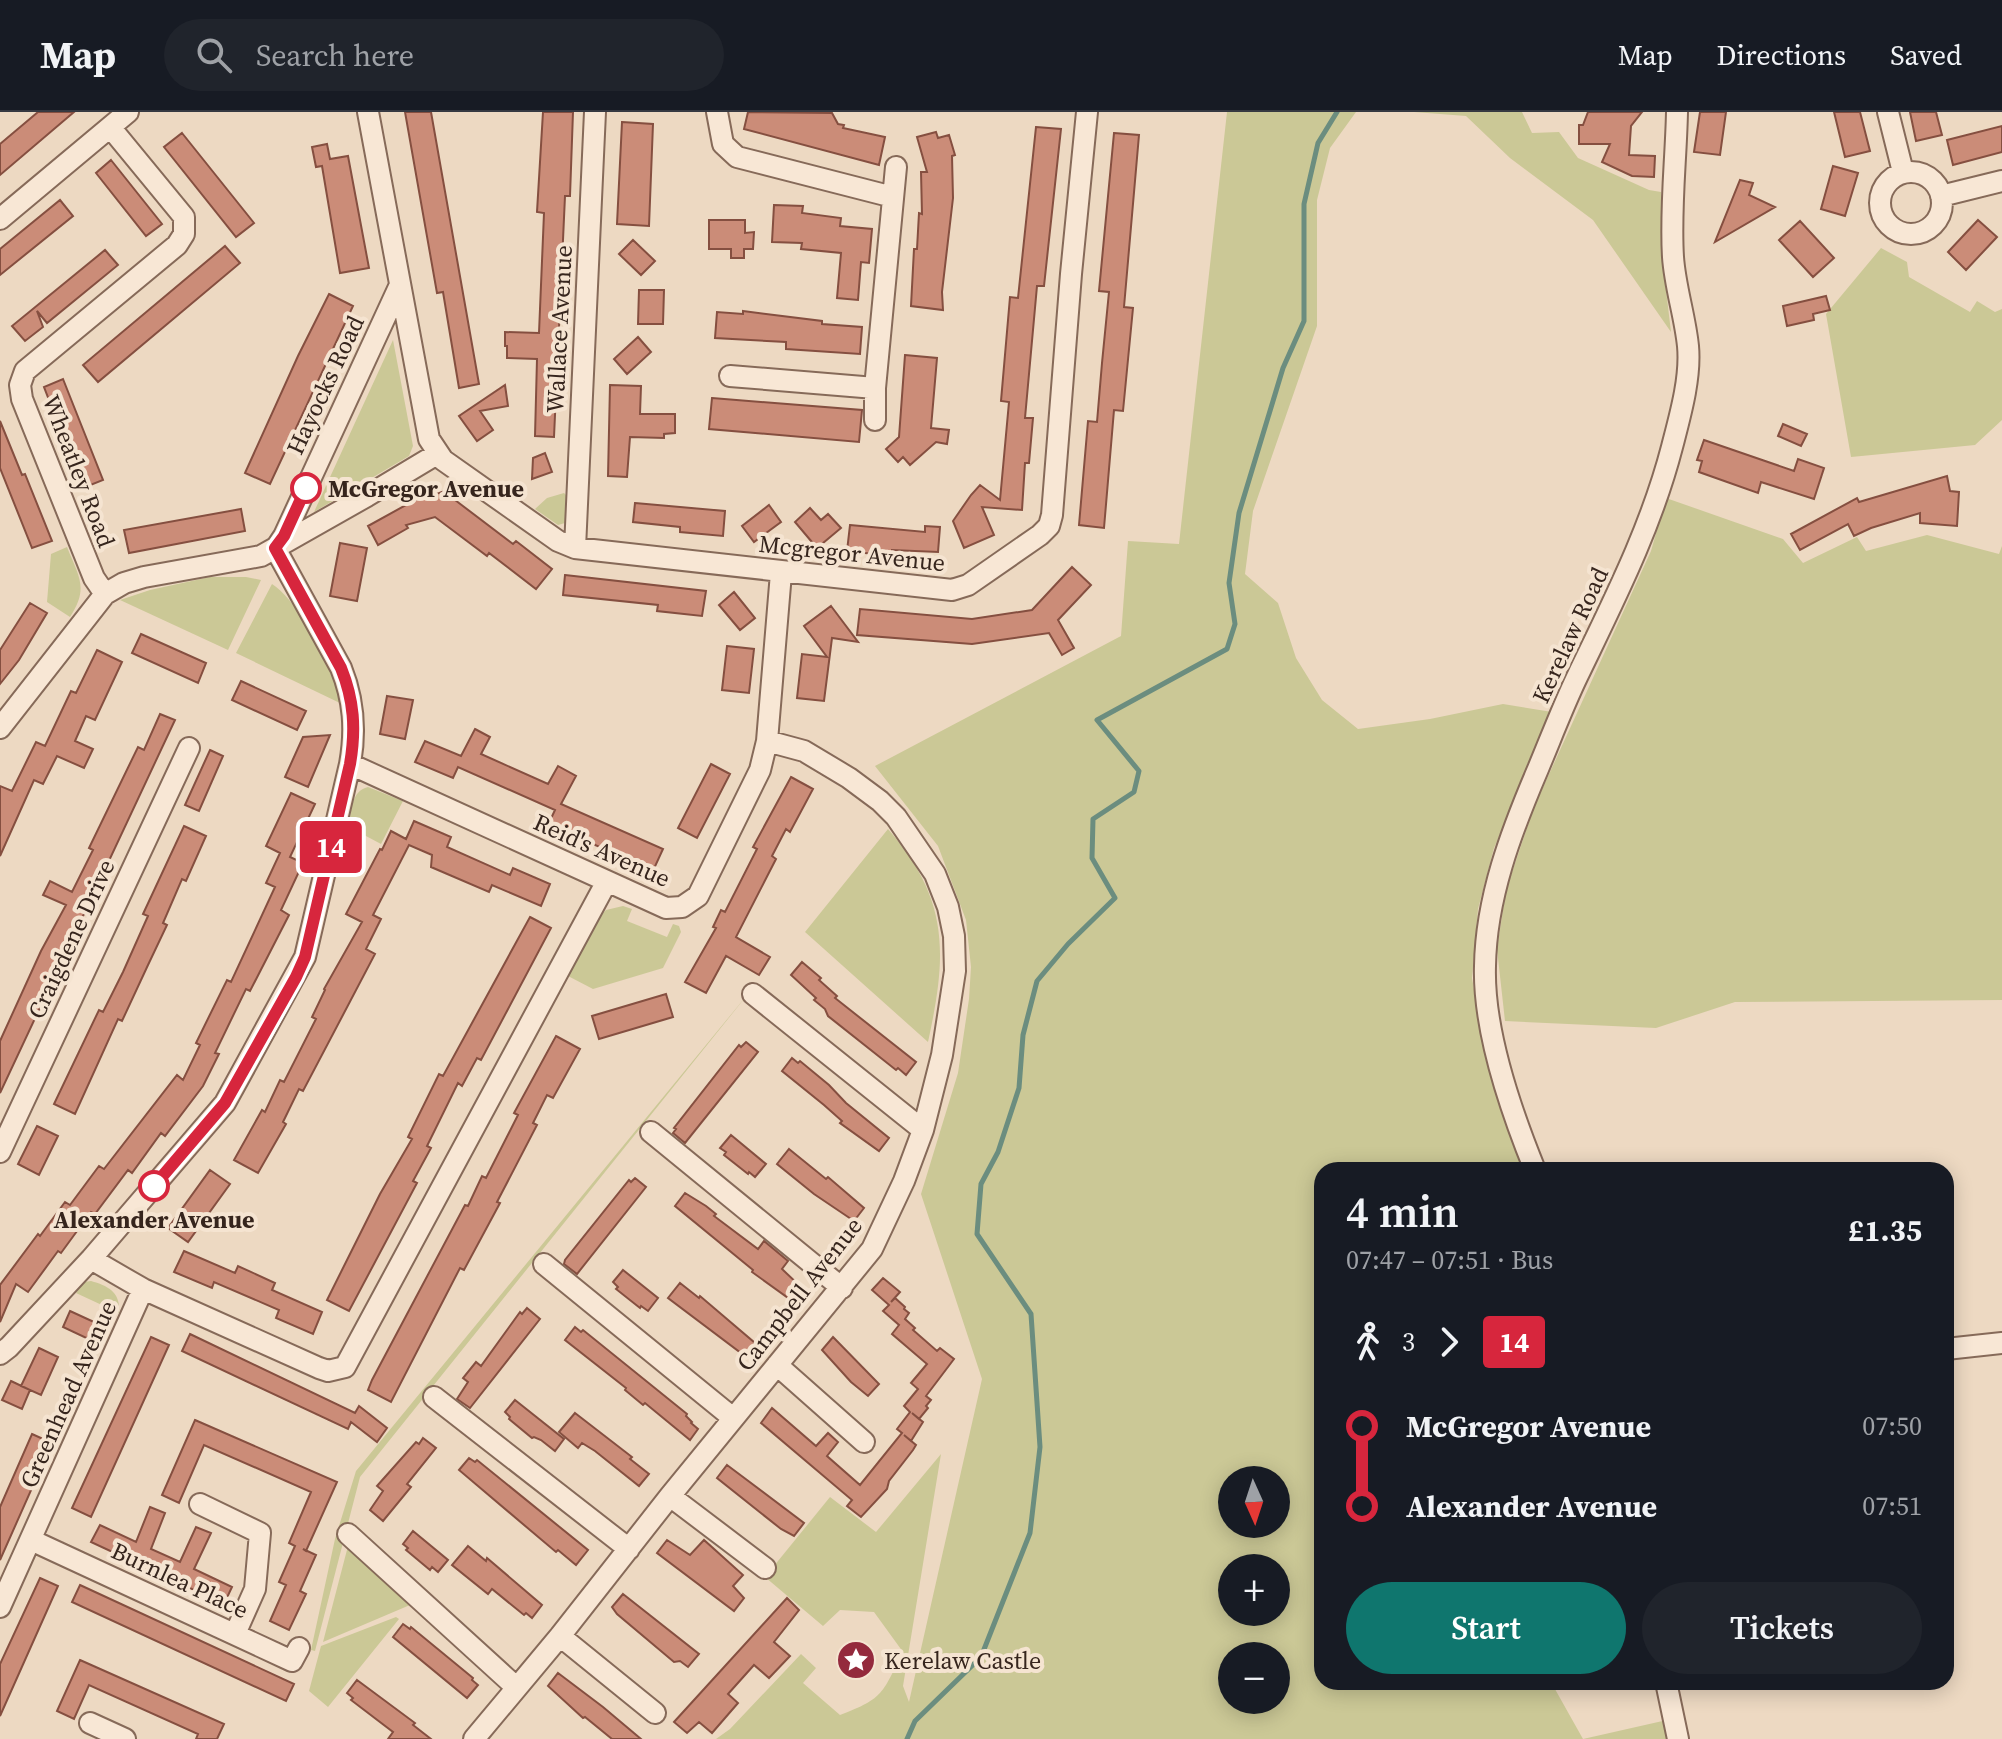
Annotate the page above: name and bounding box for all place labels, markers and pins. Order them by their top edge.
place label: McGregor Avenue [328,472,524,505]
marker: McGregor Avenue [291,473,321,503]
marker: Alexander Avenue [139,1171,169,1201]
place label: Alexander Avenue [54,1203,254,1236]
place icon: Kerelaw Castle [835,1639,877,1681]
place label: Kerelaw Castle [884,1644,1041,1677]

